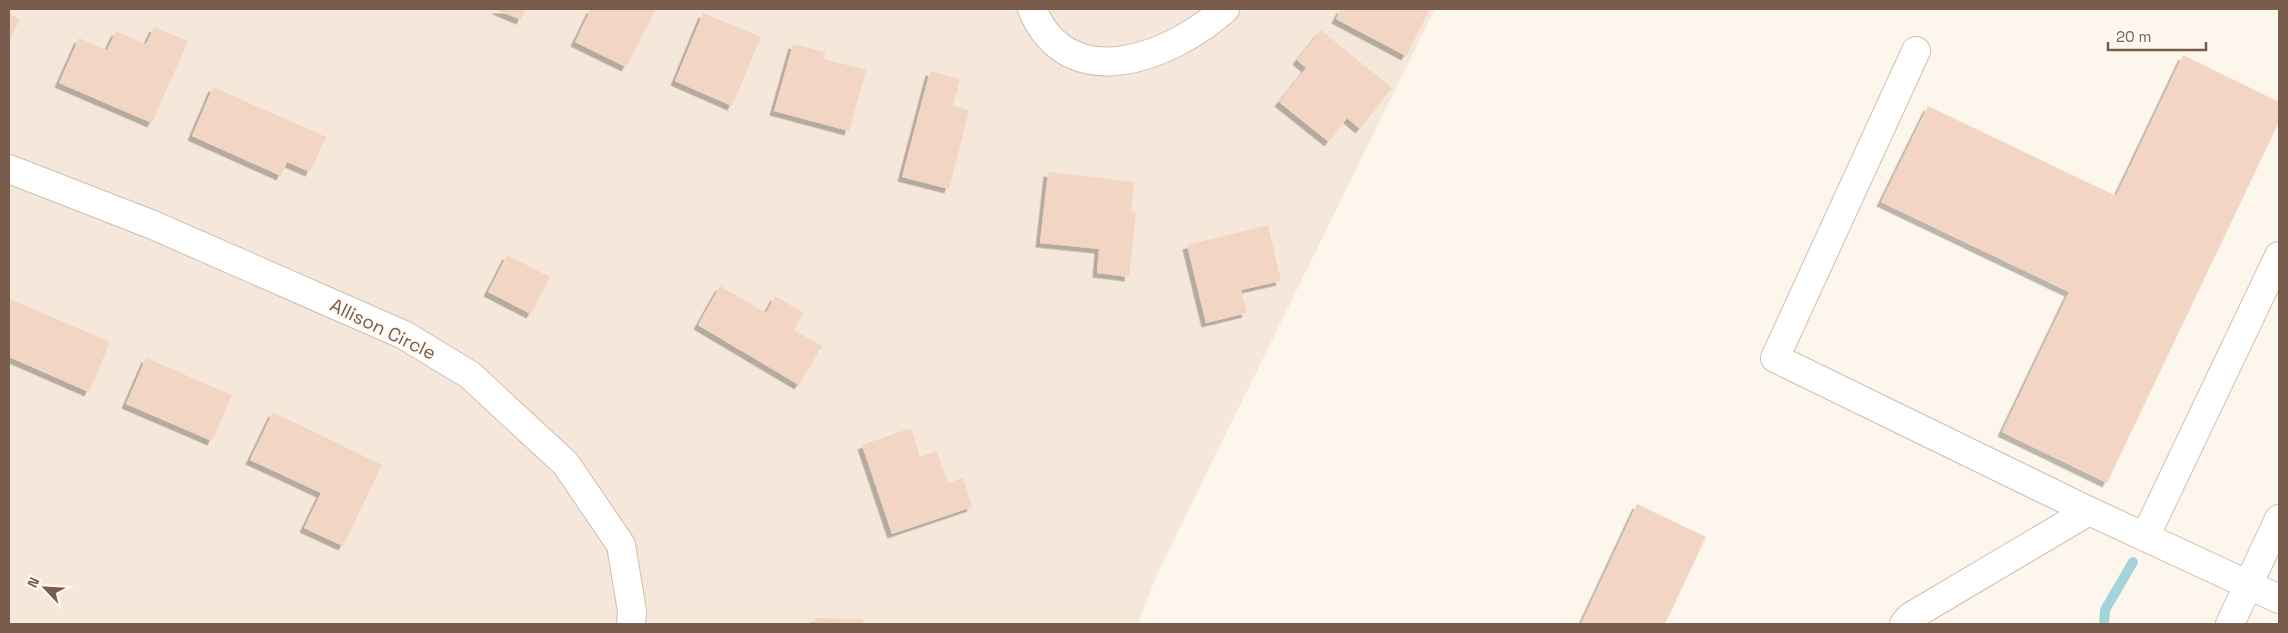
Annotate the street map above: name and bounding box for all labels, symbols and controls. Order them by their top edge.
scale bar [2108,20,2206,52]
text: 20 m [2116,27,2151,46]
street label: Allison Circle [326,293,440,365]
north arrow [20,563,70,613]
text: N [23,574,43,591]

